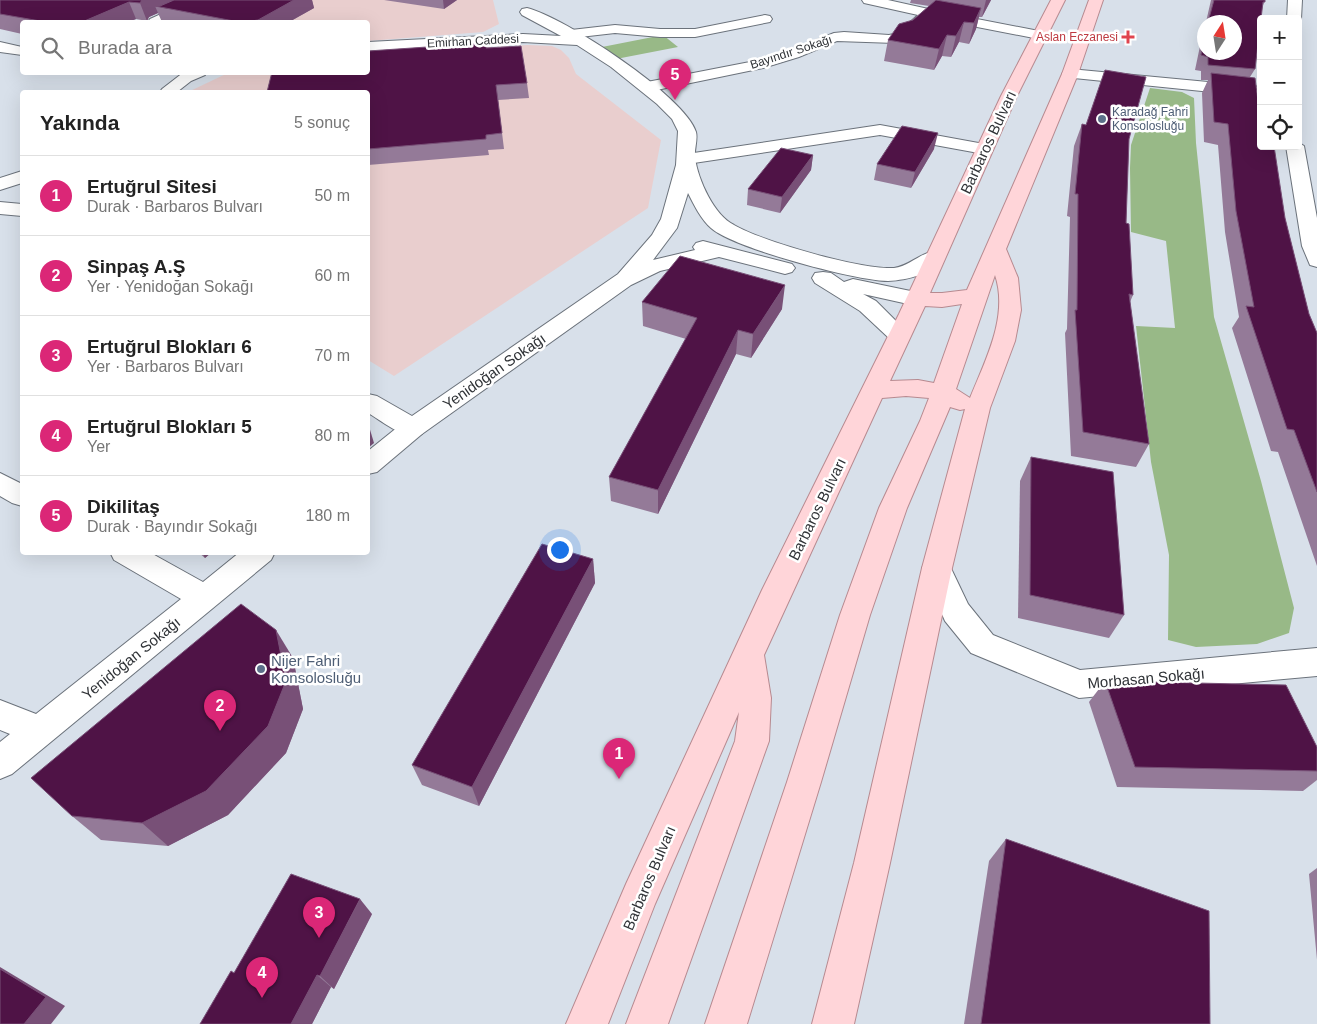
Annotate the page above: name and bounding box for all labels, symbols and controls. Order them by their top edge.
north arrow [1197,15,1242,60]
map controls [1257,15,1302,150]
button: + [1257,15,1302,60]
search box [20,20,370,75]
place label: Aslan Eczanesi [1036,30,1118,44]
marker: Aslan Eczanesi [1122,31,1134,43]
street label: Emirhan Caddesi [427,32,519,50]
street label: Bayındır Sokağı [748,32,834,72]
icon: search [38,34,66,62]
text: Burada ara [78,37,172,58]
pin: 5 [659,59,691,100]
button: − [1257,60,1302,105]
street label: Barbaros Bulvarı [957,88,1019,196]
place label: Karadağ Fahri Konsolosluğu [1112,105,1188,133]
button: locate [1257,105,1302,150]
text: Yakında [40,111,119,134]
marker: Karadağ Fahri Konsolosluğu [1096,113,1108,125]
text: 5 sonuç [294,114,350,131]
text: Ertuğrul Sitesi [87,176,217,197]
text: 1 [52,187,60,204]
text: 50 m [314,187,350,204]
text: Durak · Barbaros Bulvarı [87,198,263,215]
text: Sinpaş A.Ş [87,256,186,277]
text: 2 [52,267,60,284]
text: 60 m [314,267,350,284]
text: Yer · Yenidoğan Sokağı [87,278,254,295]
street label: Yenidoğan Sokağı [439,329,549,413]
text: Ertuğrul Blokları 6 [87,336,252,357]
text: 3 [52,347,60,364]
text: 70 m [314,347,350,364]
text: Yer · Barbaros Bulvarı [87,358,244,375]
text: Ertuğrul Blokları 5 [87,416,252,437]
text: 4 [52,427,60,444]
text: 80 m [314,427,350,444]
text: Yer [87,438,110,455]
street label: Barbaros Bulvarı [785,455,849,563]
text: Dikilitaş [87,496,160,517]
text: 5 [52,507,60,524]
text: 180 m [306,507,350,524]
text: Durak · Bayındır Sokağı [87,518,258,535]
your location [547,537,573,563]
street label: Yenidoğan Sokağı [79,613,183,703]
place label: Nijer Fahri Konsolosluğu [271,652,361,686]
marker: Nijer Fahri Konsolosluğu [255,663,267,675]
street label: Morbasan Sokağı [1087,664,1205,692]
pin: 2 [204,690,236,731]
pin: 1 [603,738,635,779]
street label: Barbaros Bulvarı [619,823,679,933]
pin: 3 [303,897,335,938]
pin: 4 [246,957,278,998]

